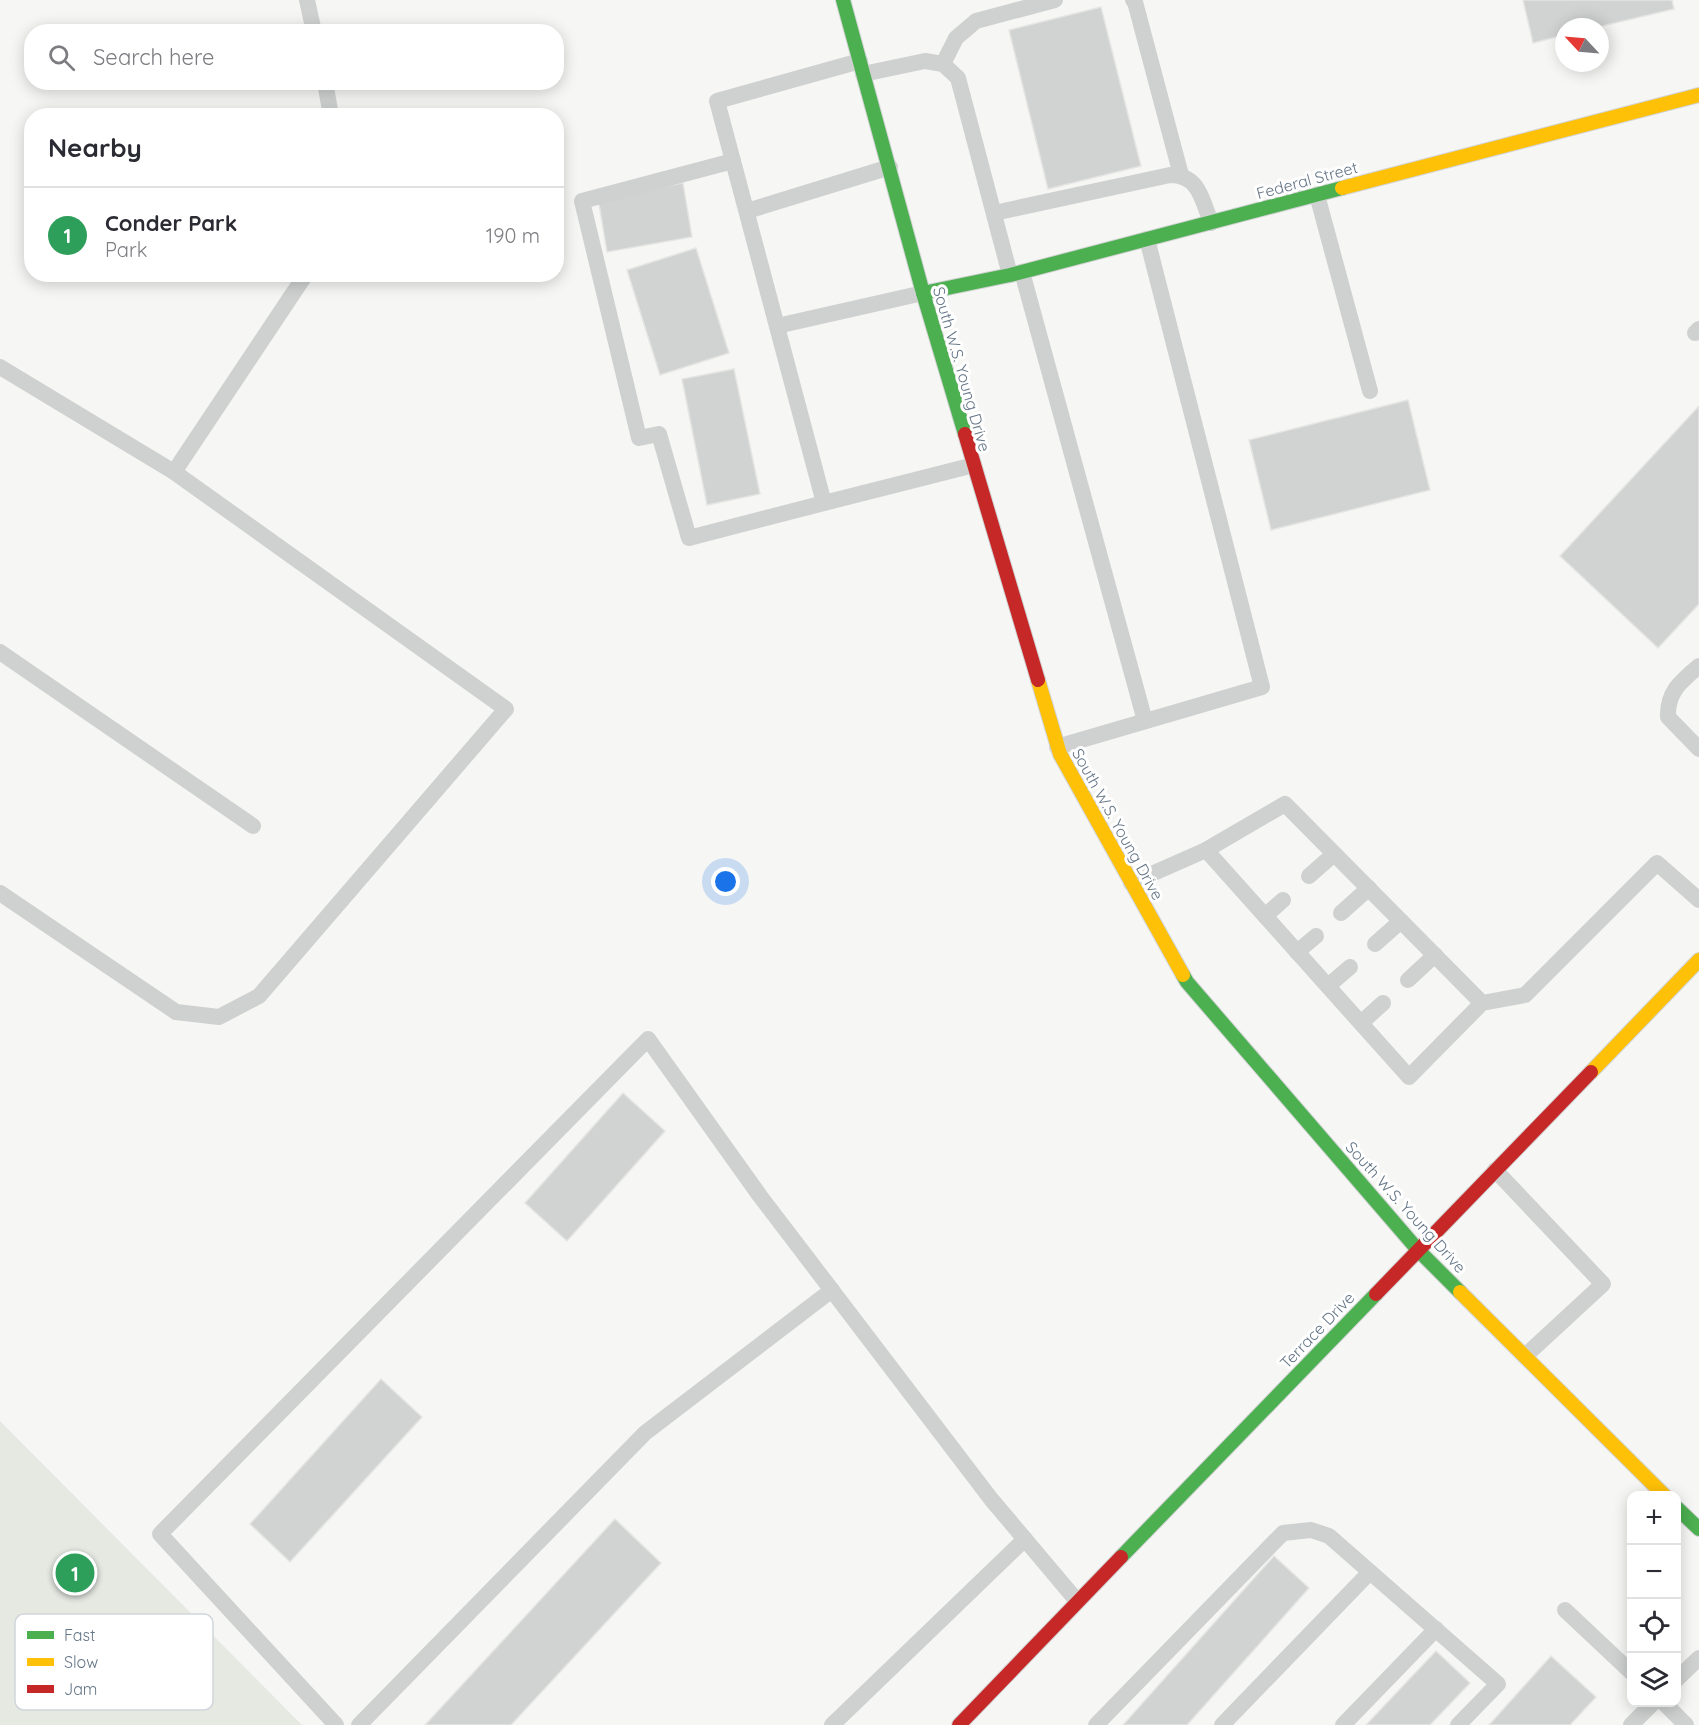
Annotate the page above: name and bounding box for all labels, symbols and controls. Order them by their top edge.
north arrow [1555,18,1609,72]
search box [24,24,564,90]
icon: search [45,41,78,74]
text: Search here [93,43,214,71]
text: Nearby [48,131,142,164]
street label: Federal Street [1254,157,1360,203]
text: Conder Park [105,209,237,237]
text: 1 [64,223,71,248]
text: 190 m [486,223,540,248]
text: Park [105,237,147,262]
street label: South W.S. Young Drive [929,284,995,454]
street label: South W.S. Young Drive [1068,745,1168,903]
your location [711,867,740,896]
street label: South W.S. Young Drive [1342,1137,1470,1277]
street label: Terrace Drive [1275,1288,1359,1372]
map controls [1627,1491,1681,1707]
button: + [1627,1491,1681,1545]
button: − [1627,1545,1681,1599]
pin: 1 [56,1550,94,1596]
button: locate [1627,1599,1681,1653]
legend [15,1614,213,1710]
text: Fast [64,1625,95,1645]
text: Slow [64,1652,98,1672]
button: layers [1627,1653,1681,1707]
text: Jam [64,1679,97,1699]

